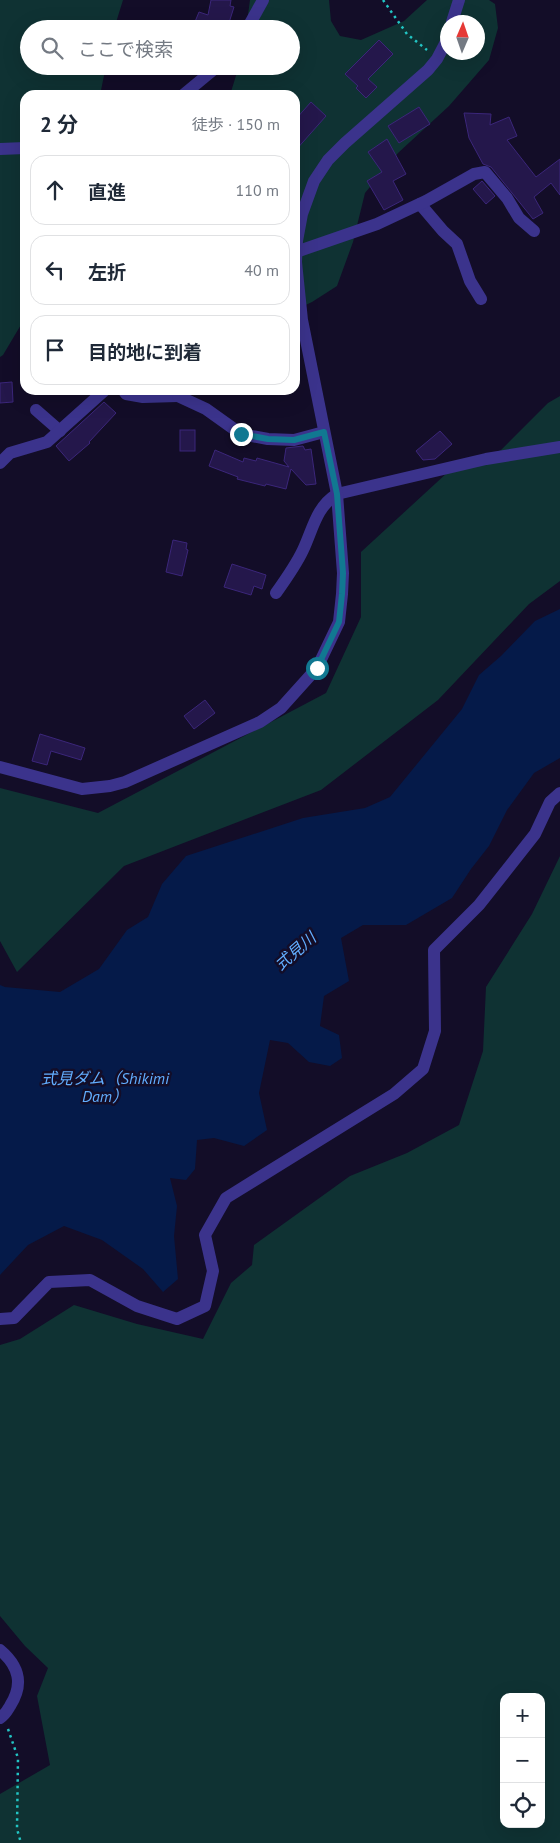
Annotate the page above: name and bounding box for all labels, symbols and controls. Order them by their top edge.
north arrow [440,15,485,60]
search box [20,20,300,75]
icon: search [38,34,66,62]
text: ここで検索 [78,37,173,61]
text: 2 分 [40,111,78,138]
text: 徒歩 · 150 m [192,114,280,134]
icon: ahead [41,176,69,204]
text: 直進 [88,180,126,204]
text: 110 m [236,180,279,200]
icon: left [41,256,69,284]
text: 左折 [88,260,126,284]
text: 40 m [244,260,279,280]
icon: arrive [41,336,69,364]
text: 目的地に到着 [88,340,202,364]
route end [230,423,253,446]
route start [306,657,329,680]
water label: 式見川 [270,926,321,974]
water label: 式見ダム（Shikimi Dam） [41,1068,170,1106]
map controls [500,1693,545,1828]
button: + [500,1693,545,1738]
button: − [500,1738,545,1783]
button: locate [500,1783,545,1828]

